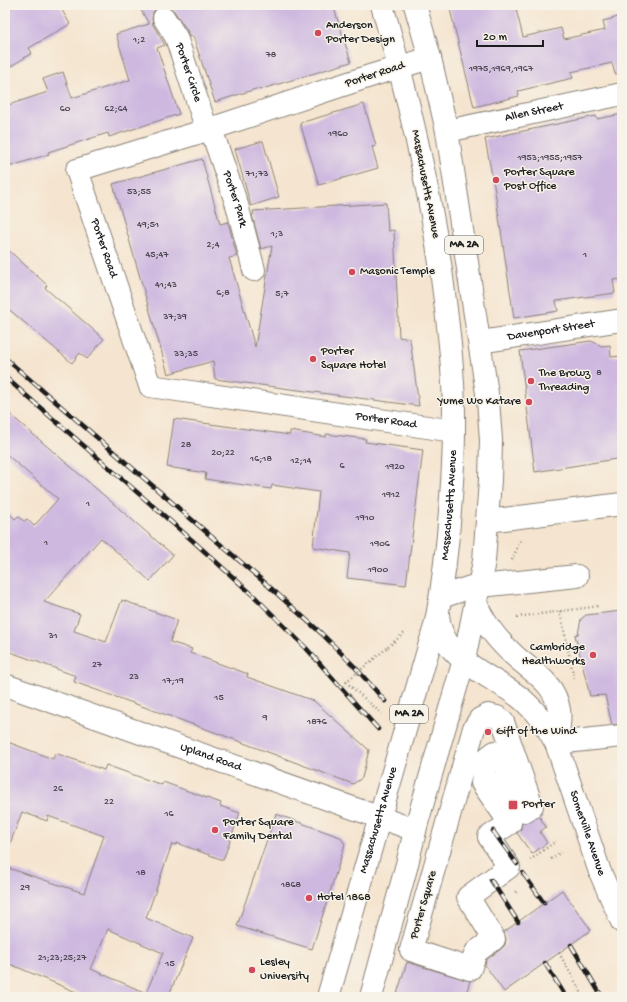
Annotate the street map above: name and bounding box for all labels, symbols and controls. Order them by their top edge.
place label: Anderson Porter Design [325,19,395,47]
scale bar [477,22,543,48]
marker: Anderson Porter Design [313,28,323,38]
text: 20 m [483,31,508,45]
house number: 1;2 [132,34,145,46]
street label: Porter Circle [171,40,205,105]
house number: 78 [265,49,277,61]
street label: Porter Road [343,59,407,91]
house number: 1975,1969,1967 [468,63,534,75]
street label: Allen Street [504,99,566,126]
house number: 60 [60,103,71,115]
house number: 62;64 [105,103,128,115]
house number: 1960 [327,128,348,140]
street label: Massachusetts Avenue [408,128,443,240]
house number: 1953;1955;1957 [517,152,583,164]
place label: Porter Square Post Office [503,166,576,194]
street label: Porter Park [219,168,250,230]
house number: 71;73 [245,168,268,180]
marker: Porter Square Post Office [491,175,501,185]
house number: 53;55 [127,186,151,198]
street label: Porter Road [87,216,120,281]
house number: 49;51 [137,219,159,231]
house number: 1;3 [270,228,283,240]
road number: MA 2A [445,236,483,254]
house number: 2;4 [207,239,220,251]
house number: 45;47 [145,249,169,261]
house number: 1 [582,249,587,261]
place label: Masonic Temple [360,265,436,279]
marker: Masonic Temple [347,267,357,277]
house number: 41;43 [155,279,177,291]
house number: 6;8 [216,287,230,299]
house number: 5;7 [275,288,290,300]
house number: 37;39 [162,311,187,323]
street label: Davenport Street [506,317,597,345]
place label: Porter Square Hotel [320,345,386,373]
house number: 33;35 [173,348,198,360]
marker: Porter Square Hotel [308,354,318,364]
place label: The Browz Threading [538,367,591,395]
house number: 8 [596,367,602,379]
marker: The Browz Threading [526,376,536,386]
place label: Yume Wo Katare [437,395,522,409]
marker: Yume Wo Katare [524,397,534,407]
street label: Porter Road [354,409,418,433]
house number: 28 [181,439,192,451]
house number: 20;22 [211,447,235,459]
street label: Massachusetts Avenue [438,449,461,561]
house number: 16;18 [249,453,272,465]
house number: 12;14 [290,455,312,467]
house number: 6 [339,460,345,472]
house number: 1920 [384,461,405,473]
house number: 1912 [381,489,400,501]
house number: 1 [85,498,90,510]
house number: 1910 [355,512,375,524]
house number: 1 [43,537,48,549]
house number: 1906 [369,538,391,550]
house number: 1900 [367,564,389,576]
house number: 31 [47,630,58,642]
place label: Cambridge Healthworks [522,641,586,669]
marker: Cambridge Healthworks [588,650,598,660]
house number: 27 [92,659,103,671]
house number: 23 [129,671,139,683]
house number: 17;19 [161,675,184,687]
house number: 15 [213,692,224,704]
road number: MA 2A [390,705,428,723]
house number: 9 [261,712,268,724]
house number: 1876 [306,716,328,728]
place label: Gift of the Wind [496,725,577,739]
marker: Gift of the Wind [483,727,493,737]
street label: Upland Road [178,740,244,775]
street label: Massachusetts Avenue [357,764,401,875]
house number: 26 [53,783,64,795]
street label: Somerville Avenue [566,789,608,879]
house number: 22 [104,796,114,808]
place label: Porter [521,798,556,812]
marker: Porter [507,799,519,811]
house number: 16 [163,808,174,820]
place label: Porter Square Family Dental [222,816,295,844]
marker: Porter Square Family Dental [210,825,220,835]
house number: 18 [135,867,146,879]
street label: Porter Square [407,868,441,942]
house number: 1868 [280,879,302,891]
house number: 29 [20,882,30,894]
place label: Hotel 1868 [317,891,371,905]
marker: Hotel 1868 [304,893,314,903]
house number: 21;23;25;27 [38,952,87,964]
place label: Lesley University [260,956,309,984]
house number: 15 [164,958,175,970]
marker: Lesley University [247,965,257,975]

